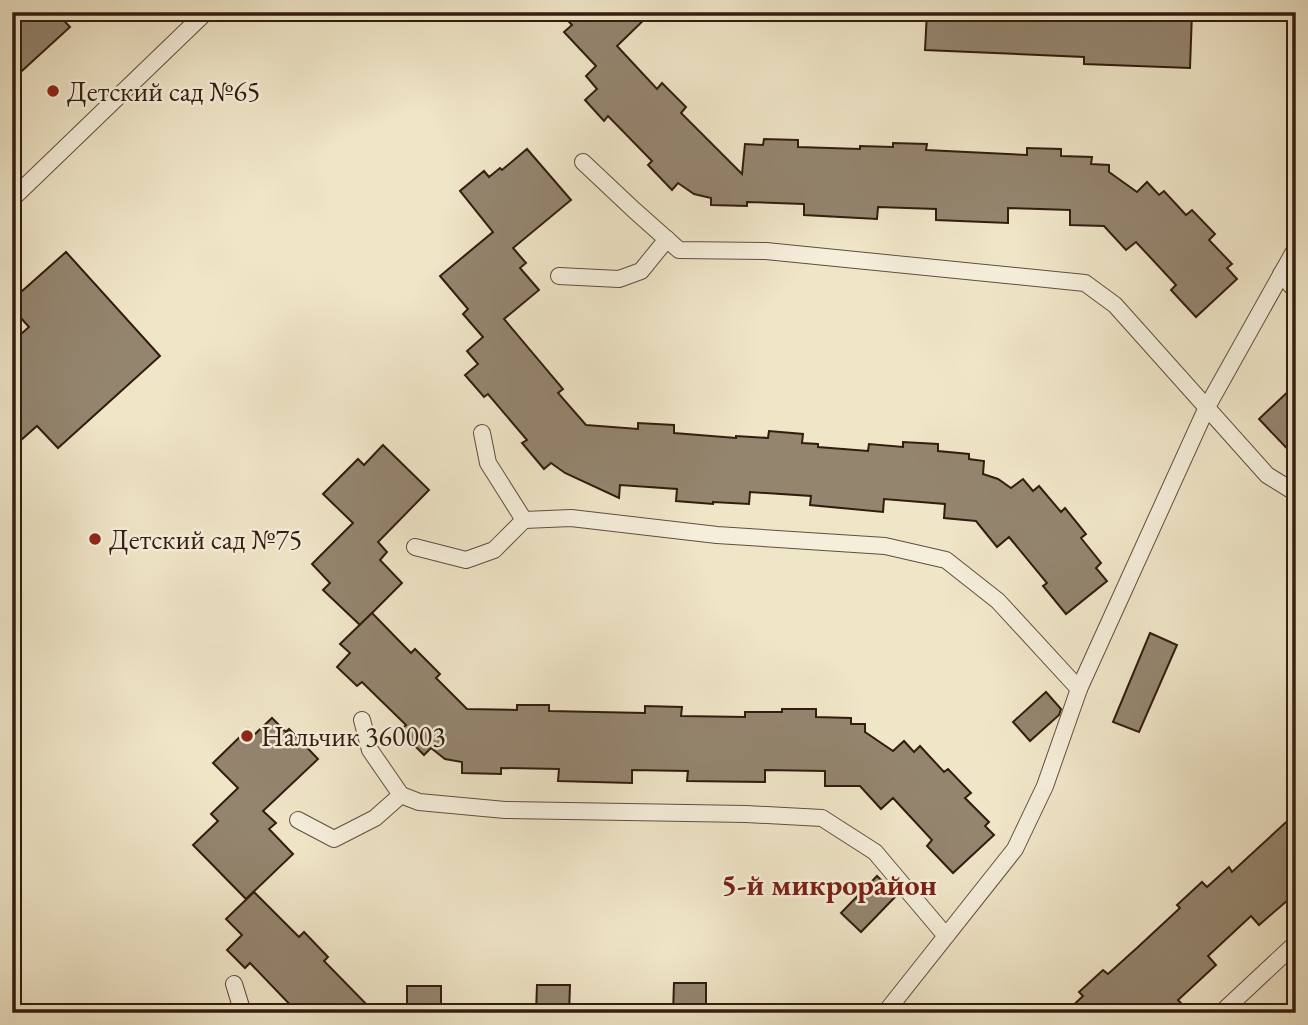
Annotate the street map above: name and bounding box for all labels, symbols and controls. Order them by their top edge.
place label: Детский сад №65 [67,73,260,109]
marker: Детский сад №65 [45,83,61,99]
place label: Детский сад №75 [109,521,302,557]
marker: Детский сад №75 [87,531,103,547]
place label: Нальчик 360003 [261,718,446,754]
marker: Нальчик 360003 [239,728,255,744]
district label: 5-й микрорайон [721,865,937,904]

